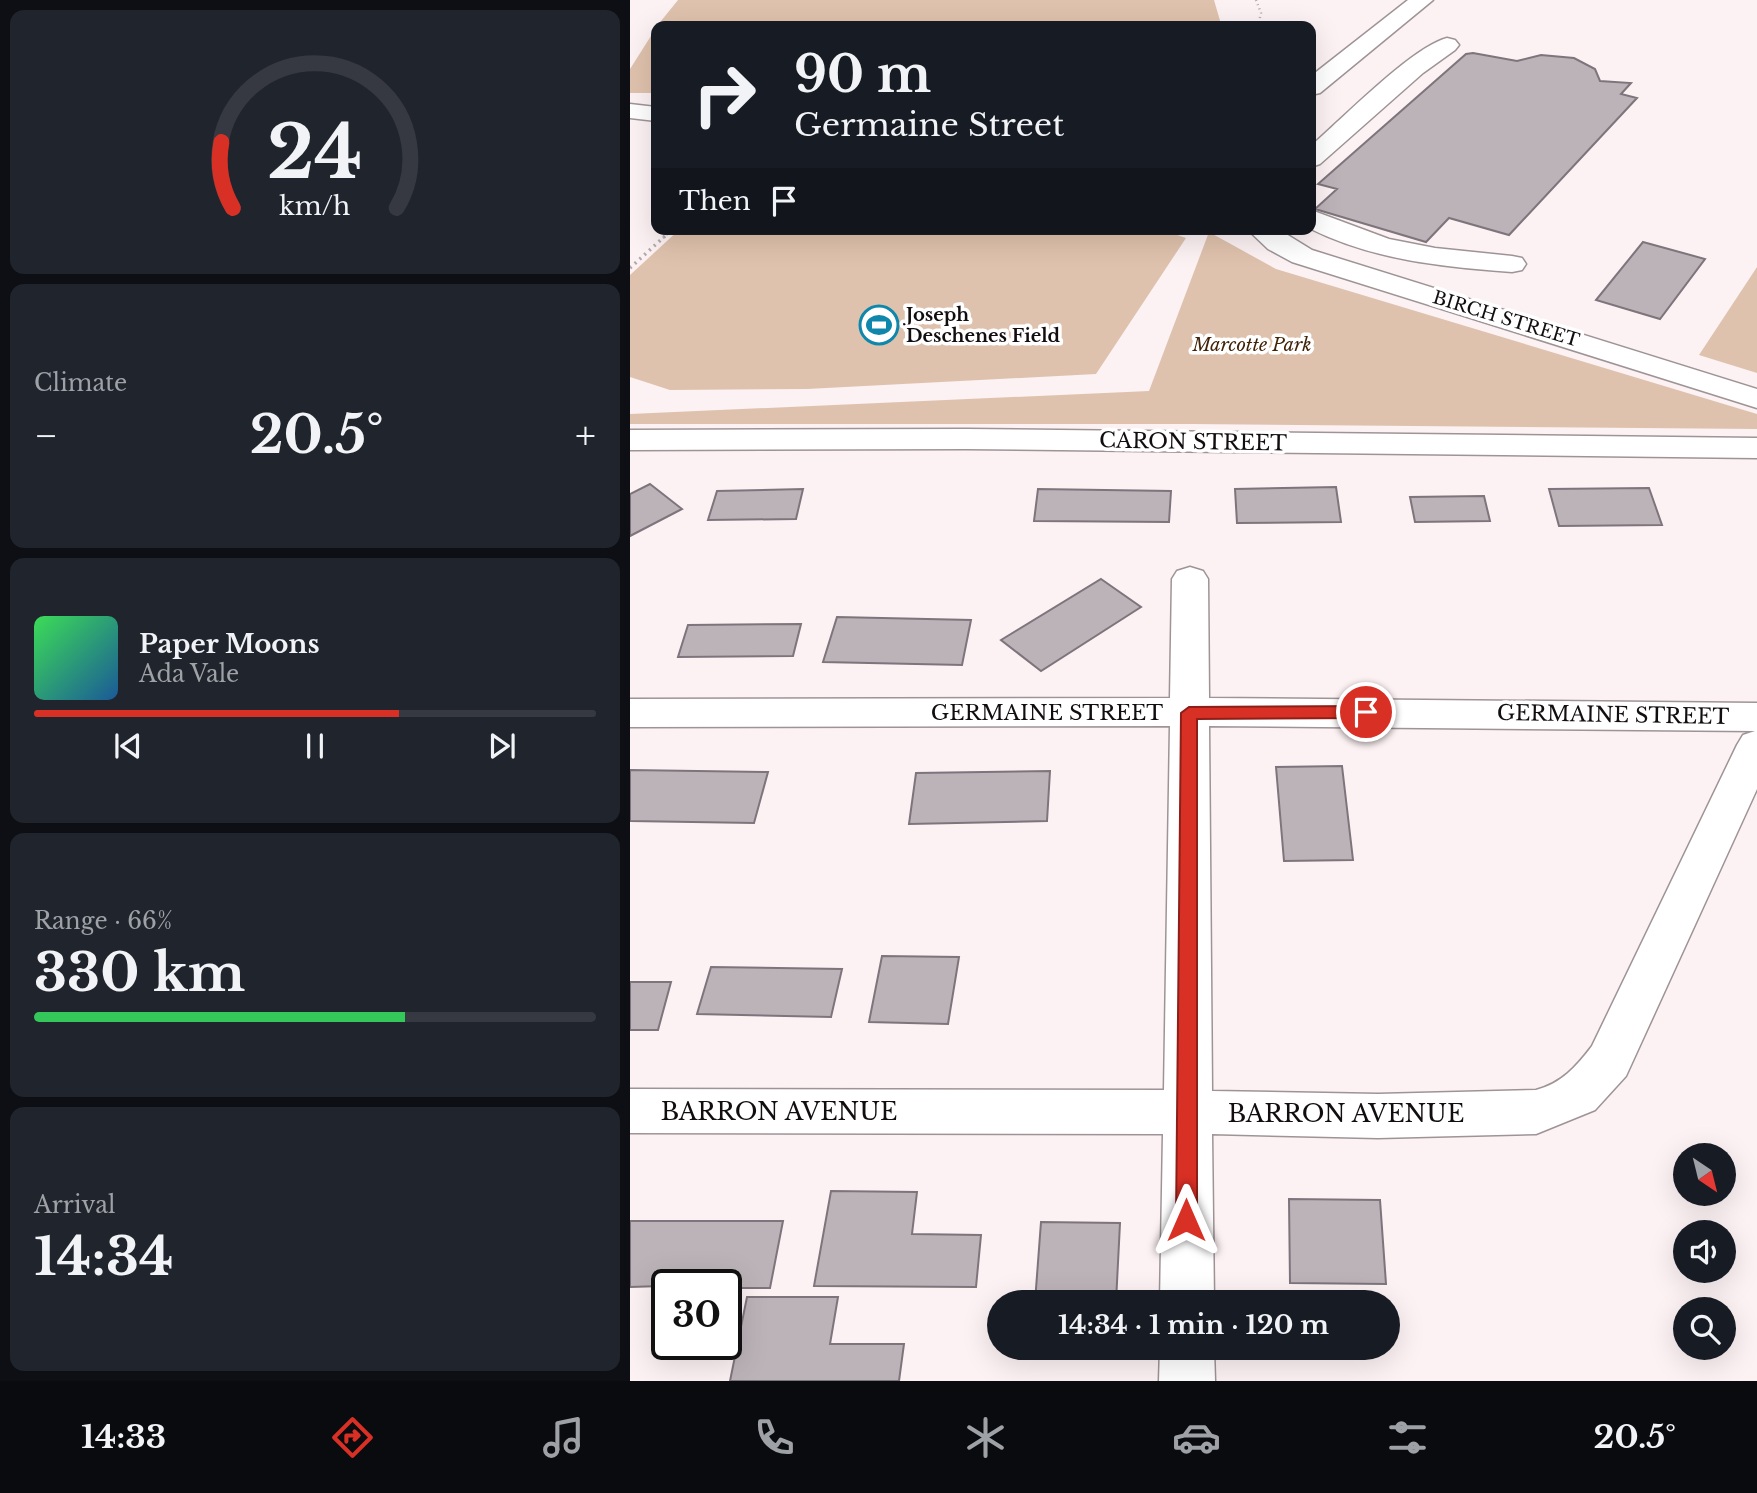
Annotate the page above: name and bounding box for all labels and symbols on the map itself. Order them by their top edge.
street label: BIRCH STREET [1430,286,1582,352]
sports icon: Joseph Deschenes Field [858,304,900,346]
place label: Joseph Deschenes Field [902,304,1061,347]
park label: Marcotte Park [1192,334,1311,356]
street label: CARON STREET [1099,427,1287,457]
pin [1336,682,1396,742]
street label: GERMAINE STREET [931,700,1163,726]
street label: GERMAINE STREET [1497,700,1729,730]
street label: BARRON AVENUE [661,1097,897,1126]
street label: BARRON AVENUE [1228,1099,1464,1128]
north arrow [1673,1143,1736,1206]
position arrow [1149,1183,1223,1257]
speed limit sign: 30 [651,1269,742,1360]

